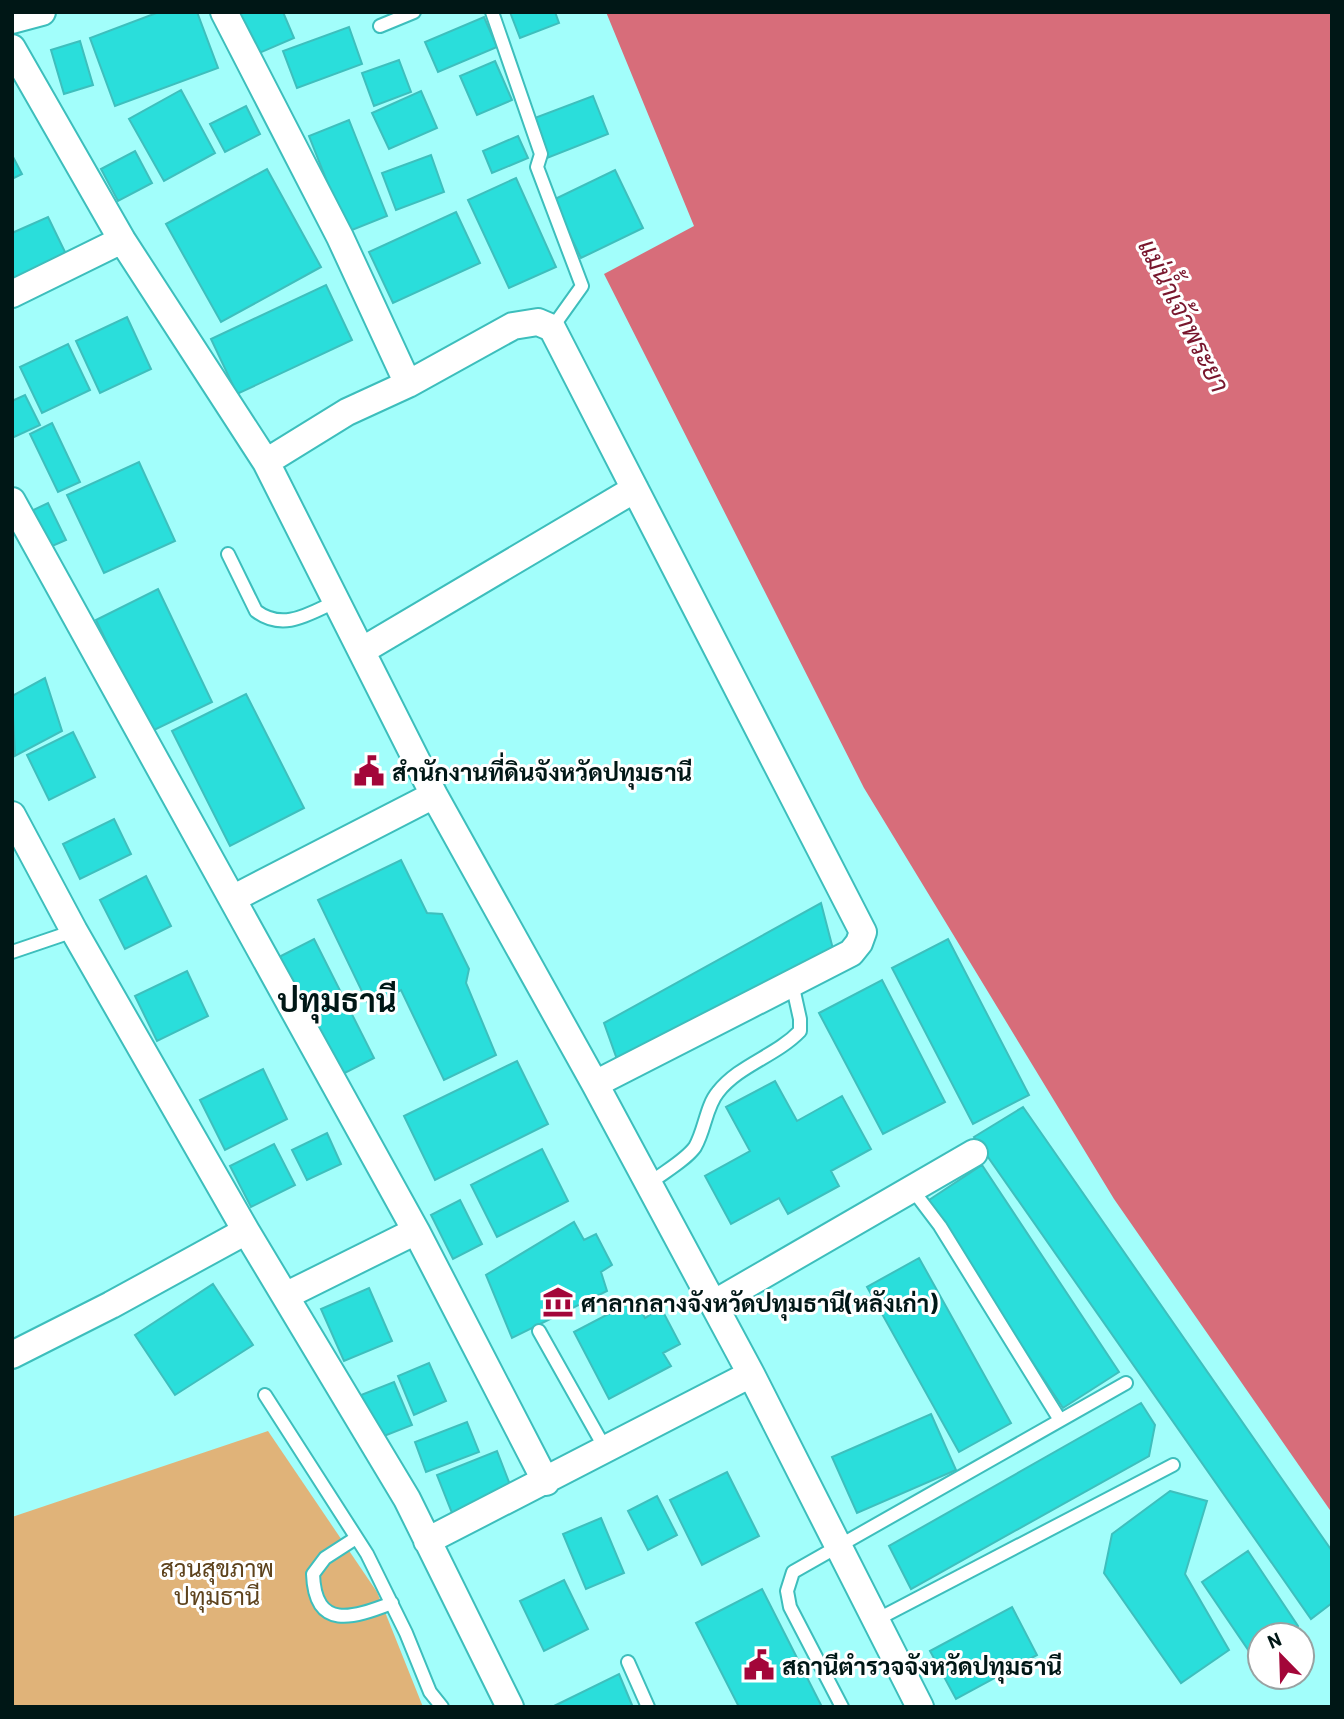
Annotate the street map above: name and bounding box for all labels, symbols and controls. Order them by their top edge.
water label: แม่น้ำเจ้าพระยา [1133,231,1241,397]
place label: สำนักงานที่ดินจังหวัดปทุมธานี [392,752,692,790]
public building icon: สำนักงานที่ดินจังหวัดปทุมธานี [352,754,386,788]
district label: ปทุมธานี [277,980,397,1024]
museum icon: ศาลากลางจังหวัดปทุมธานี(หลังเก่า) [541,1285,575,1319]
place label: ศาลากลางจังหวัดปทุมธานี(หลังเก่า) [581,1288,938,1321]
park label: สวนสุขภาพ ปทุมธานี [160,1553,274,1613]
north arrow [1246,1621,1316,1691]
text: N [1264,1627,1284,1653]
public building icon: สถานีตำรวจจังหวัดปทุมธานี [742,1648,776,1682]
place label: สถานีตำรวจจังหวัดปทุมธานี [782,1651,1062,1684]

